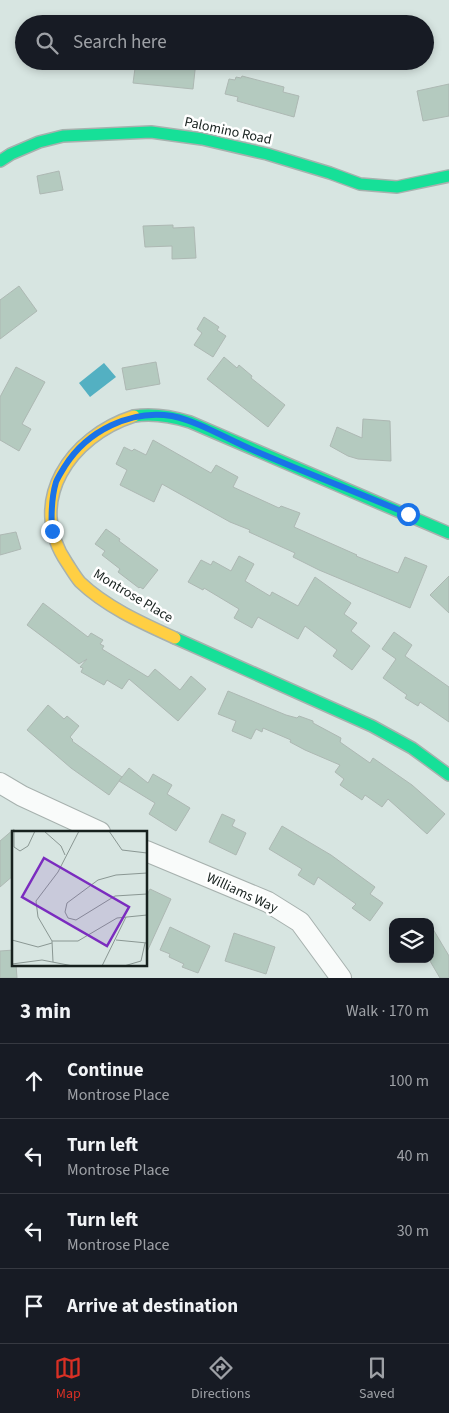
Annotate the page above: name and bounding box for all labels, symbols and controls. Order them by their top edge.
search box [15,15,434,70]
icon: search [33,29,61,57]
text: Search here [73,29,167,56]
street label: Palomino Road [183,112,273,150]
route start [397,503,420,526]
route end [41,520,64,543]
street label: Montrose Place [89,564,177,628]
inset map [12,831,148,966]
street label: Williams Way [203,868,281,918]
map controls [389,918,434,963]
button: layers [389,918,434,963]
text: 3 min [20,996,71,1026]
text: Walk · 170 m [346,1000,429,1022]
text: Continue [67,1057,144,1084]
icon: ahead [20,1067,48,1095]
text: 100 m [389,1070,429,1092]
text: Montrose Place [67,1084,169,1106]
text: Turn left [67,1132,138,1159]
icon: left [20,1142,48,1170]
text: 40 m [397,1145,429,1167]
text: Montrose Place [67,1159,169,1181]
text: Turn left [67,1207,138,1234]
icon: left [20,1217,48,1245]
text: 30 m [397,1220,429,1242]
text: Montrose Place [67,1234,169,1256]
icon: arrive [20,1292,48,1320]
text: Arrive at destination [67,1293,238,1320]
tab: Map [54,1354,82,1404]
tab: Directions [191,1354,250,1404]
tab: Saved [359,1354,395,1404]

